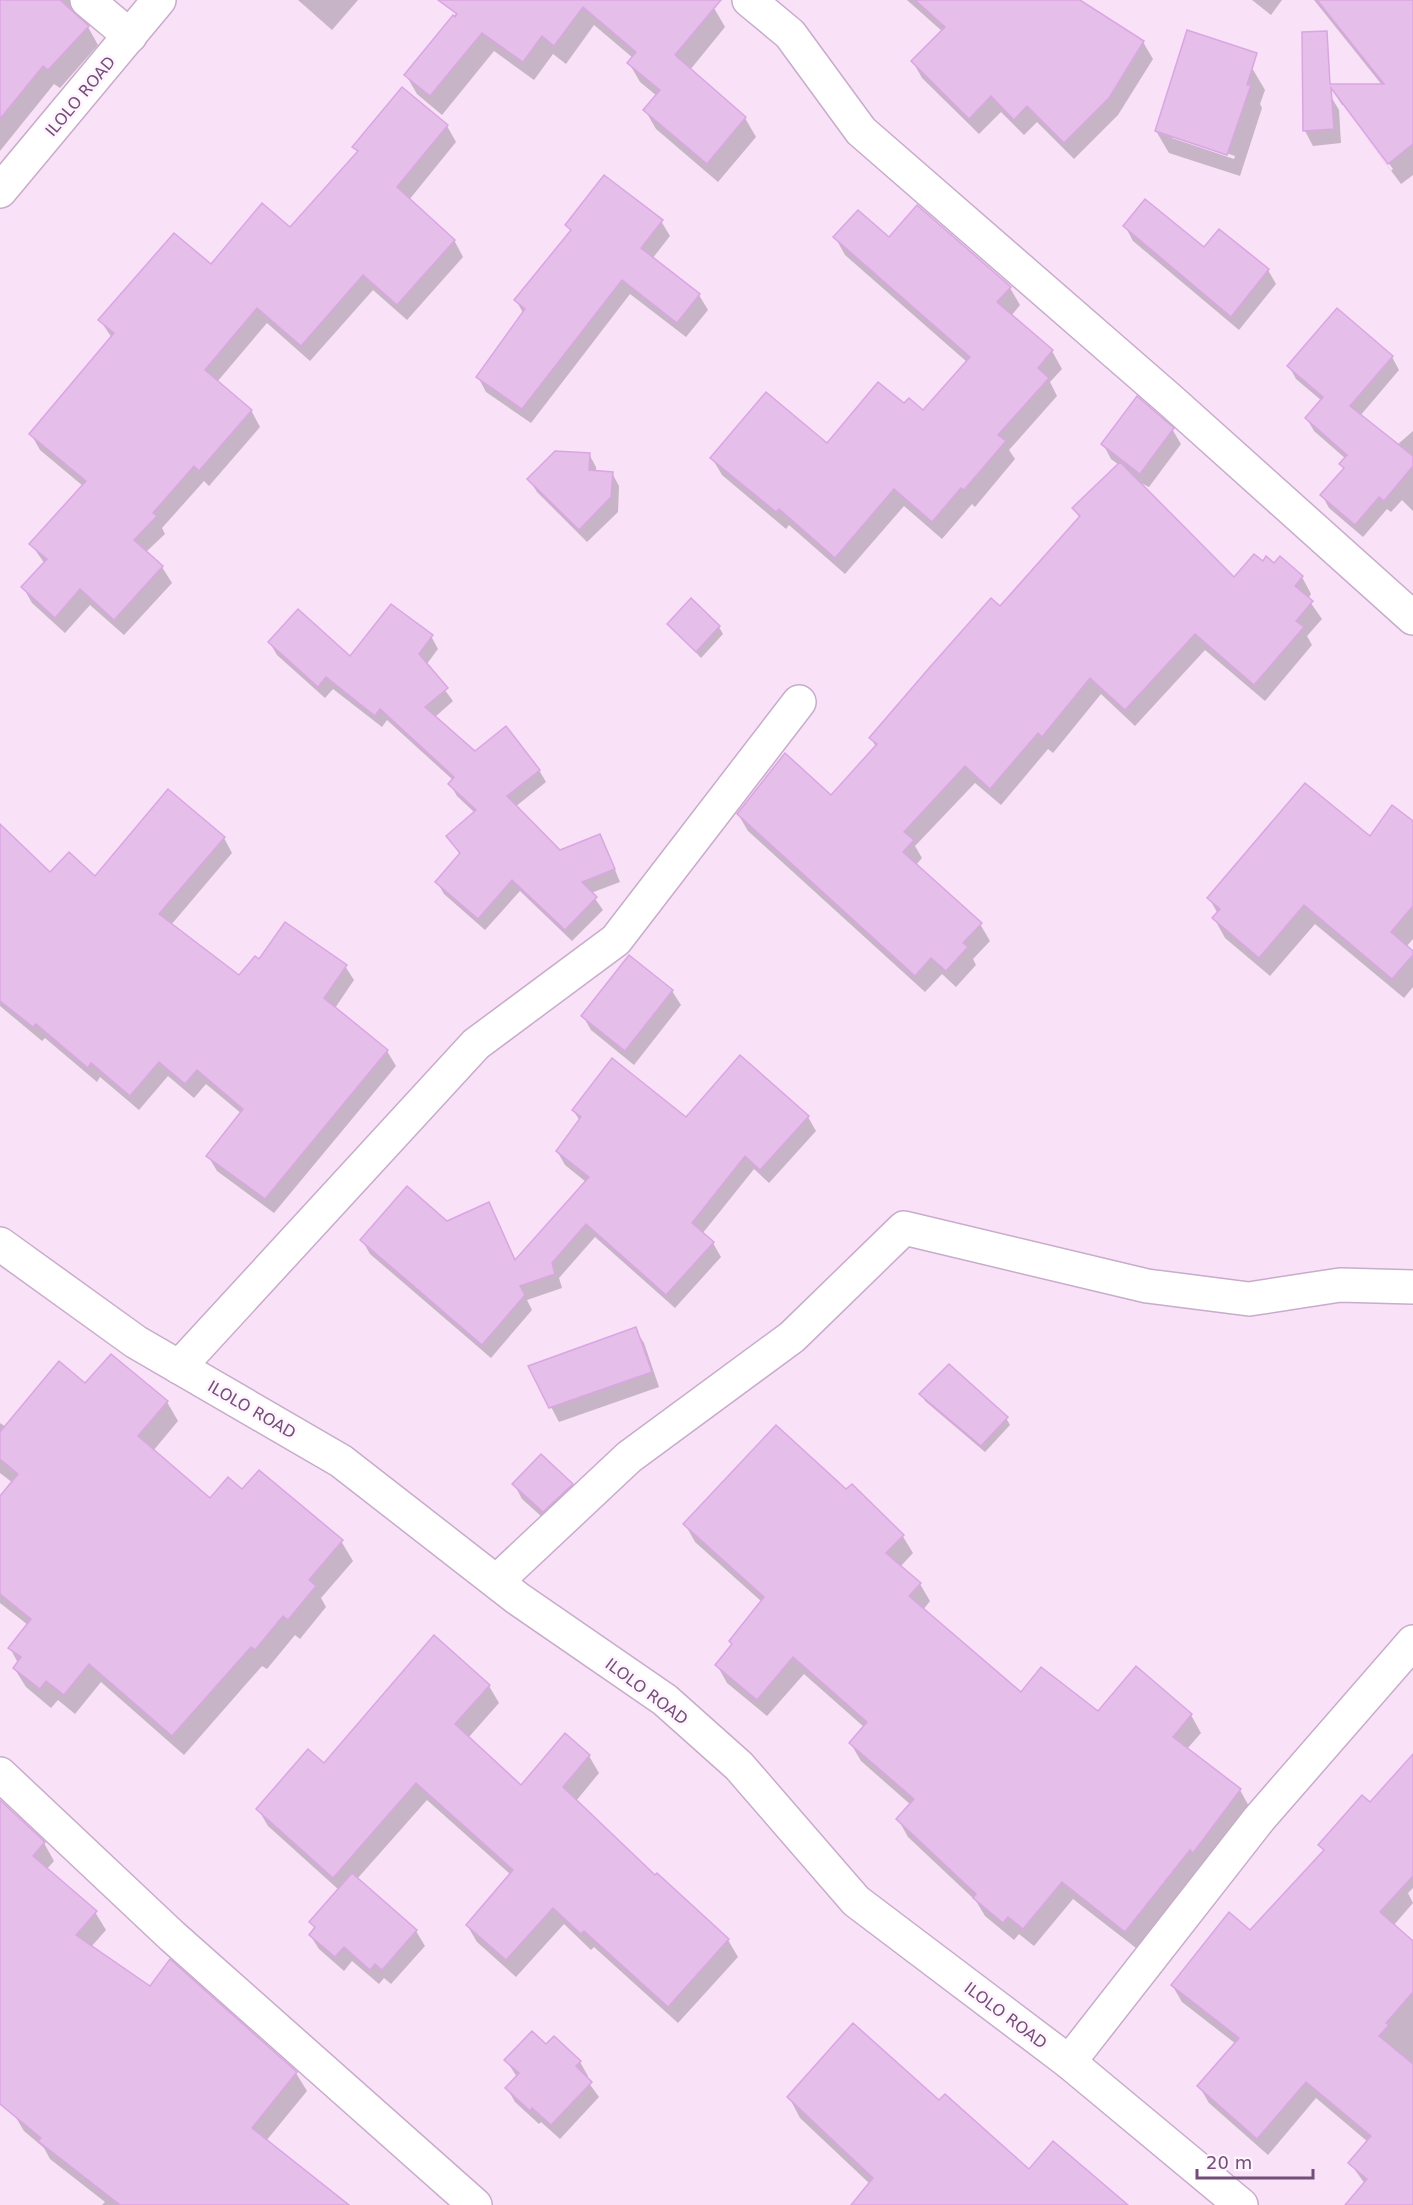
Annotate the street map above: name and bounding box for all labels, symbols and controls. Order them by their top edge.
street label: ILOLO ROAD [41,53,119,140]
street label: ILOLO ROAD [204,1377,299,1442]
street label: ILOLO ROAD [602,1654,692,1729]
street label: ILOLO ROAD [961,1978,1051,2053]
scale bar [1197,2142,1312,2180]
text: 20 m [1206,2152,1252,2173]

